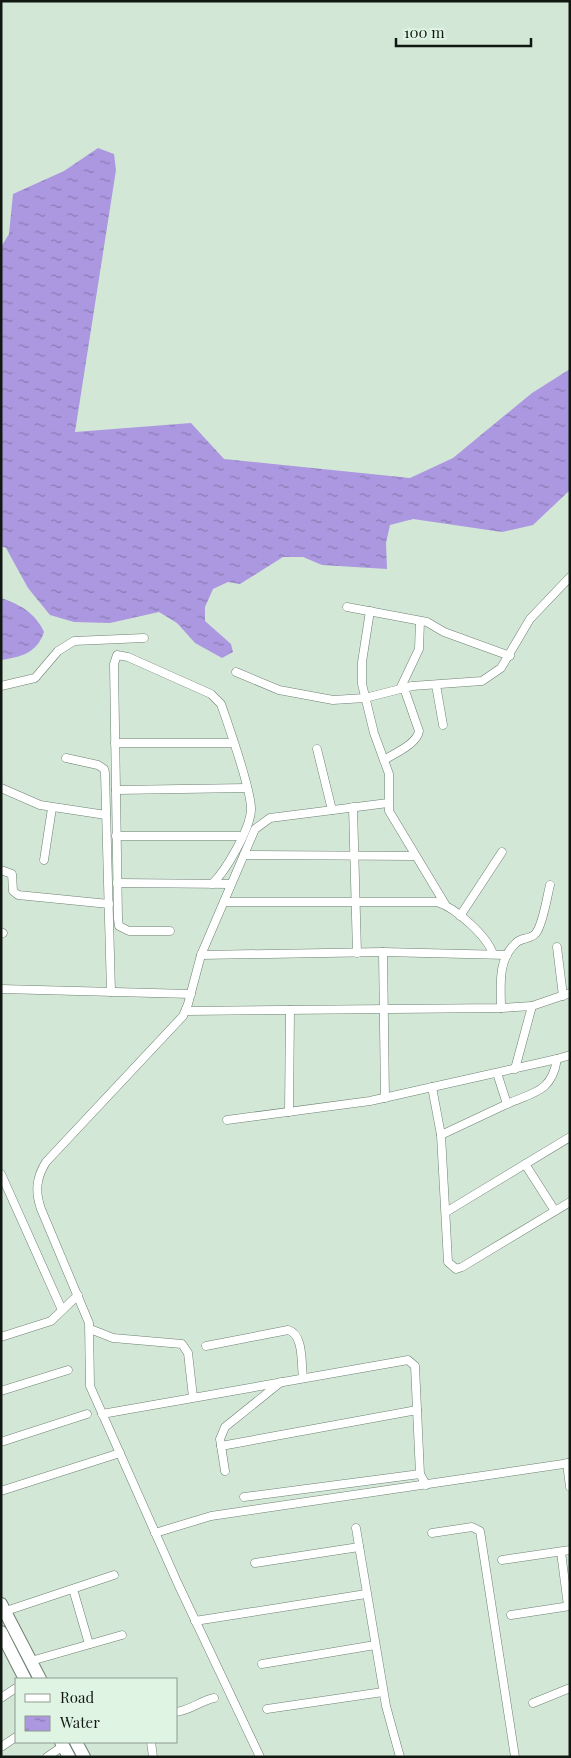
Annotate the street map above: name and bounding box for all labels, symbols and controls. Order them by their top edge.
scale bar [396,15,531,47]
text: 100 m [404,22,445,42]
legend [15,1678,178,1743]
text: Road [60,1687,94,1707]
text: Water [59,1712,100,1732]

